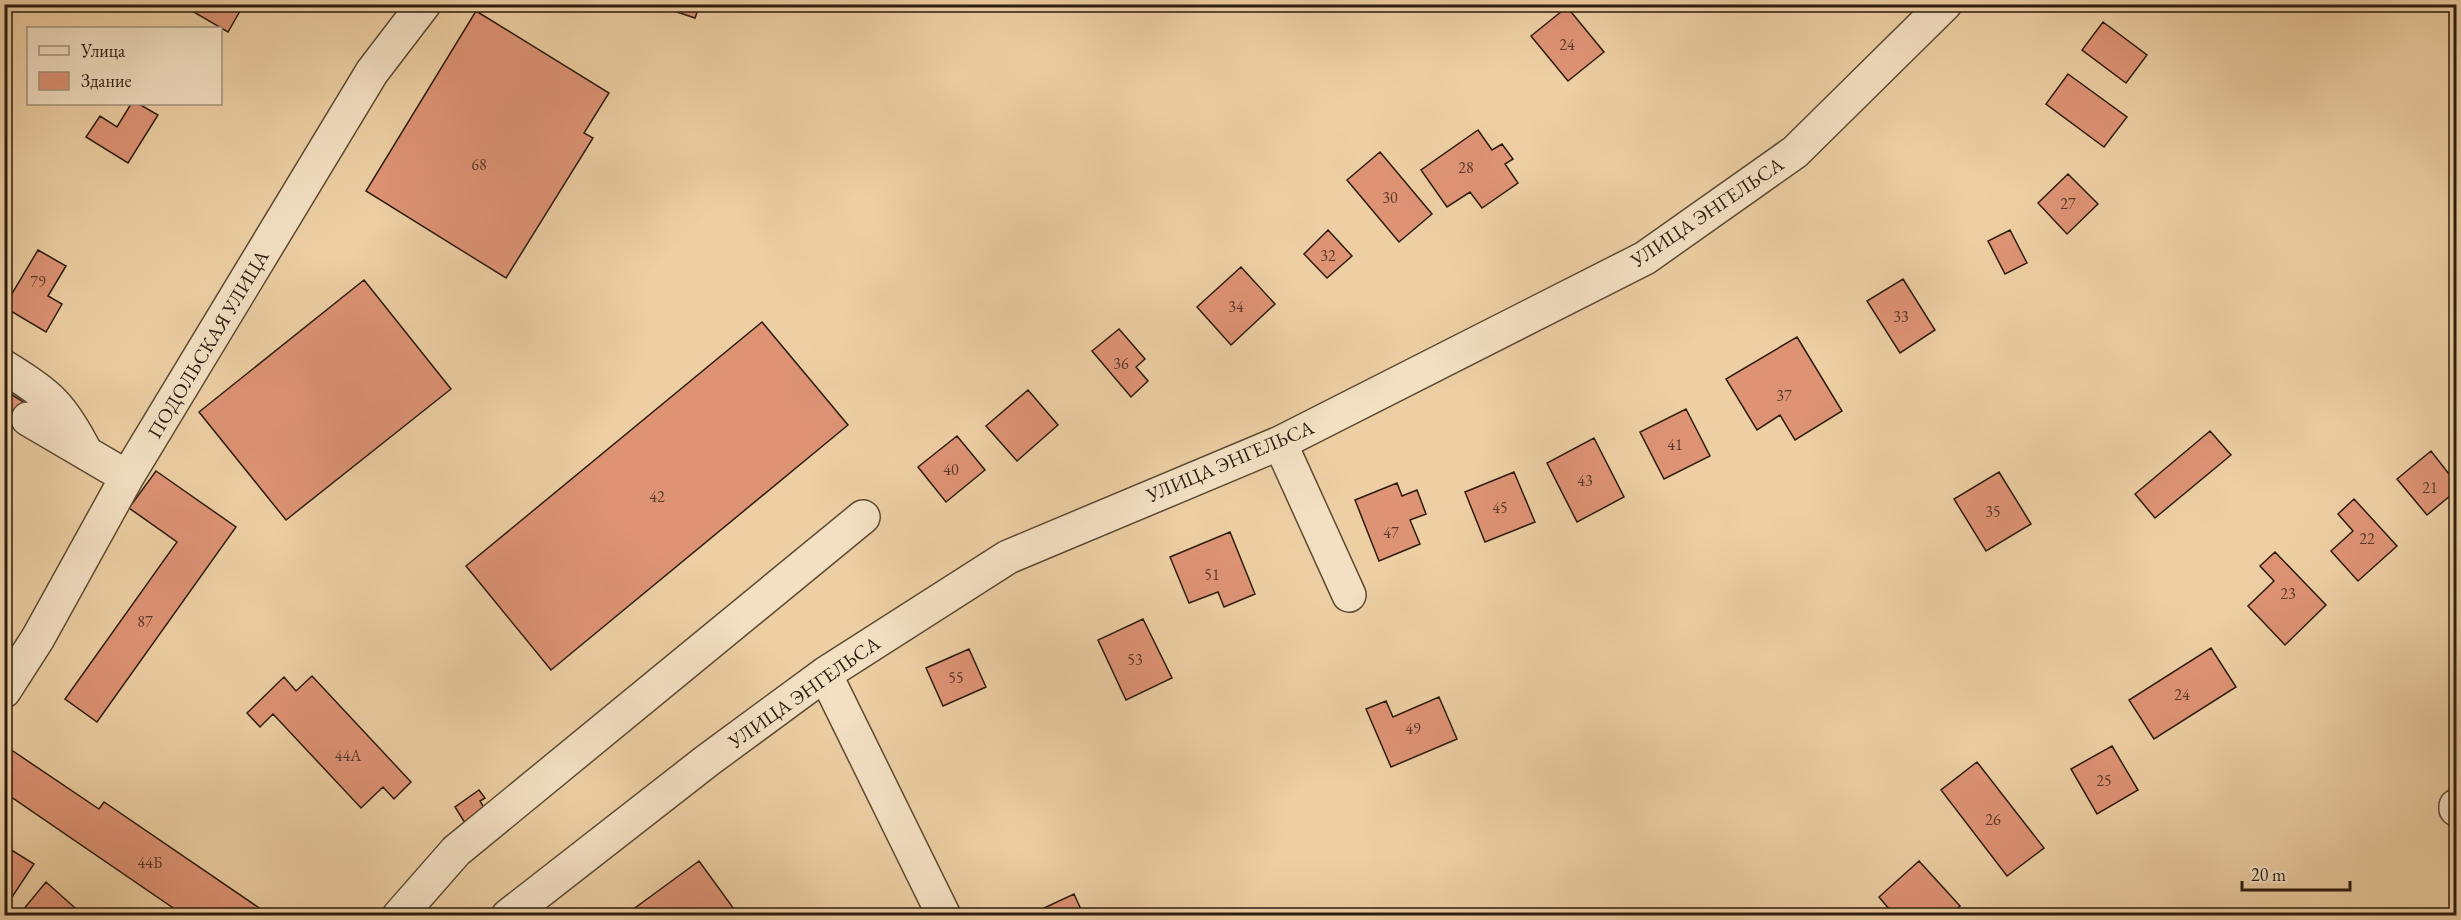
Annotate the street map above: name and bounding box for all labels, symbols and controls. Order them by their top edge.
legend [27,27,222,105]
house number: 24 [1559,34,1575,55]
text: Улица [80,39,126,62]
text: Здание [81,69,131,92]
street label: УЛИЦА ЭНГЕЛЬСА [1625,151,1789,274]
house number: 68 [471,154,487,175]
house number: 28 [1458,157,1474,178]
house number: 30 [1382,187,1398,208]
house number: 27 [2060,193,2076,214]
street label: ПОДОЛЬСКАЯ УЛИЦА [141,245,275,443]
house number: 32 [1320,245,1336,266]
house number: 79 [30,271,46,292]
house number: 34 [1228,296,1244,317]
house number: 33 [1893,306,1909,327]
house number: 36 [1113,353,1129,374]
house number: 37 [1776,385,1792,406]
street label: УЛИЦА ЭНГЕЛЬСА [1141,414,1318,508]
house number: 41 [1667,434,1683,455]
house number: 40 [943,459,959,480]
house number: 43 [1577,470,1593,491]
house number: 21 [2422,477,2438,498]
house number: 42 [649,486,665,507]
house number: 45 [1492,497,1508,518]
house number: 35 [1985,501,2001,522]
house number: 47 [1383,522,1399,543]
house number: 22 [2359,528,2375,549]
house number: 51 [1204,564,1220,585]
house number: 23 [2280,583,2296,604]
house number: 87 [137,611,153,632]
street label: УЛИЦА ЭНГЕЛЬСА [722,630,885,755]
house number: 53 [1127,649,1143,670]
house number: 55 [948,667,964,688]
house number: 24 [2174,684,2190,705]
house number: 49 [1405,718,1421,739]
house number: 44А [335,745,362,766]
house number: 25 [2096,770,2112,791]
house number: 26 [1985,809,2001,830]
house number: 44Б [138,852,162,873]
scale bar [2242,854,2350,892]
text: 20 m [2251,863,2286,886]

